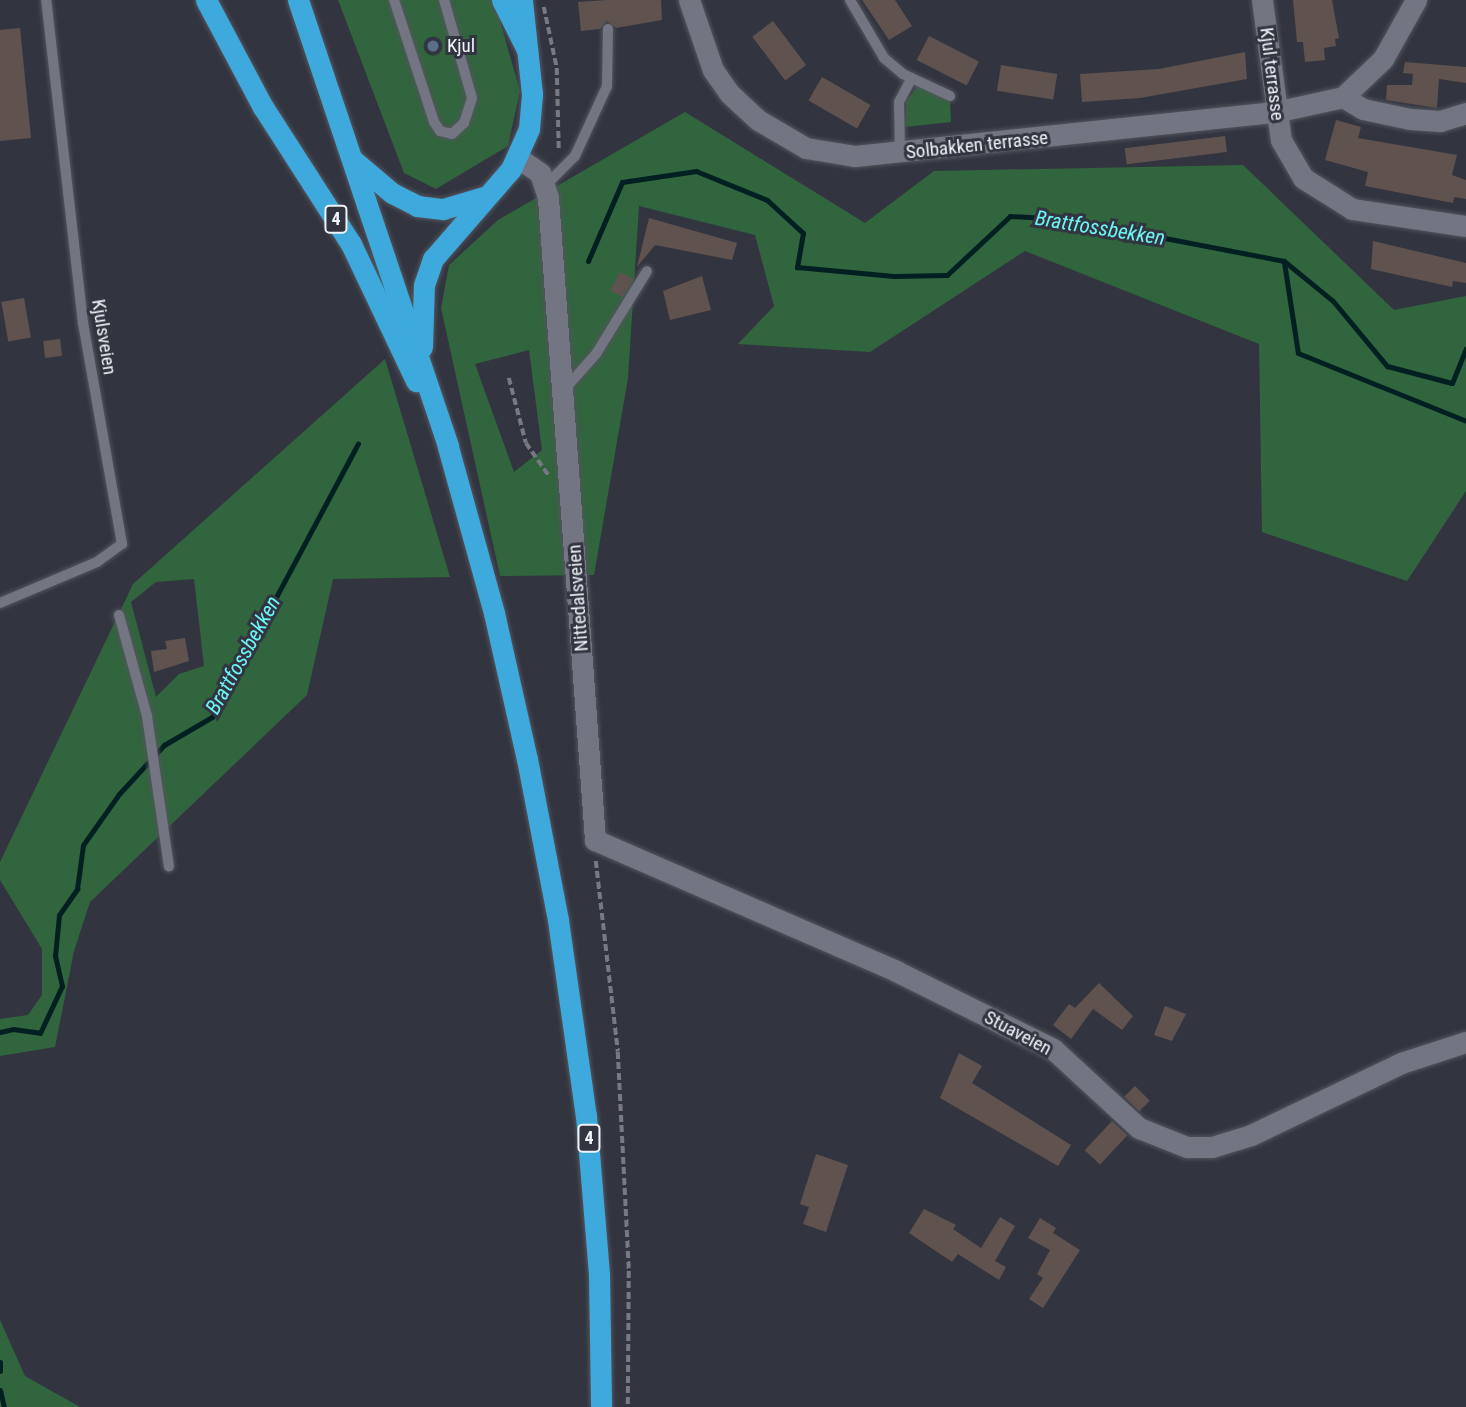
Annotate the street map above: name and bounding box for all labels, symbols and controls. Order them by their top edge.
street label: Kjul terrasse [1255,26,1289,122]
place label: Kjul [447,35,475,57]
marker: Kjul [425,38,441,54]
street label: Solbakken terrasse [905,126,1049,164]
road number: 4 [324,204,348,233]
water label: Brattfossbekken [1033,205,1167,251]
street label: Kjulsveien [87,298,121,376]
street label: Nittedalsveien [563,544,593,652]
water label: Brattfossbekken [200,592,286,718]
street label: Stuaveien [980,1006,1056,1060]
road number: 4 [577,1124,601,1153]

